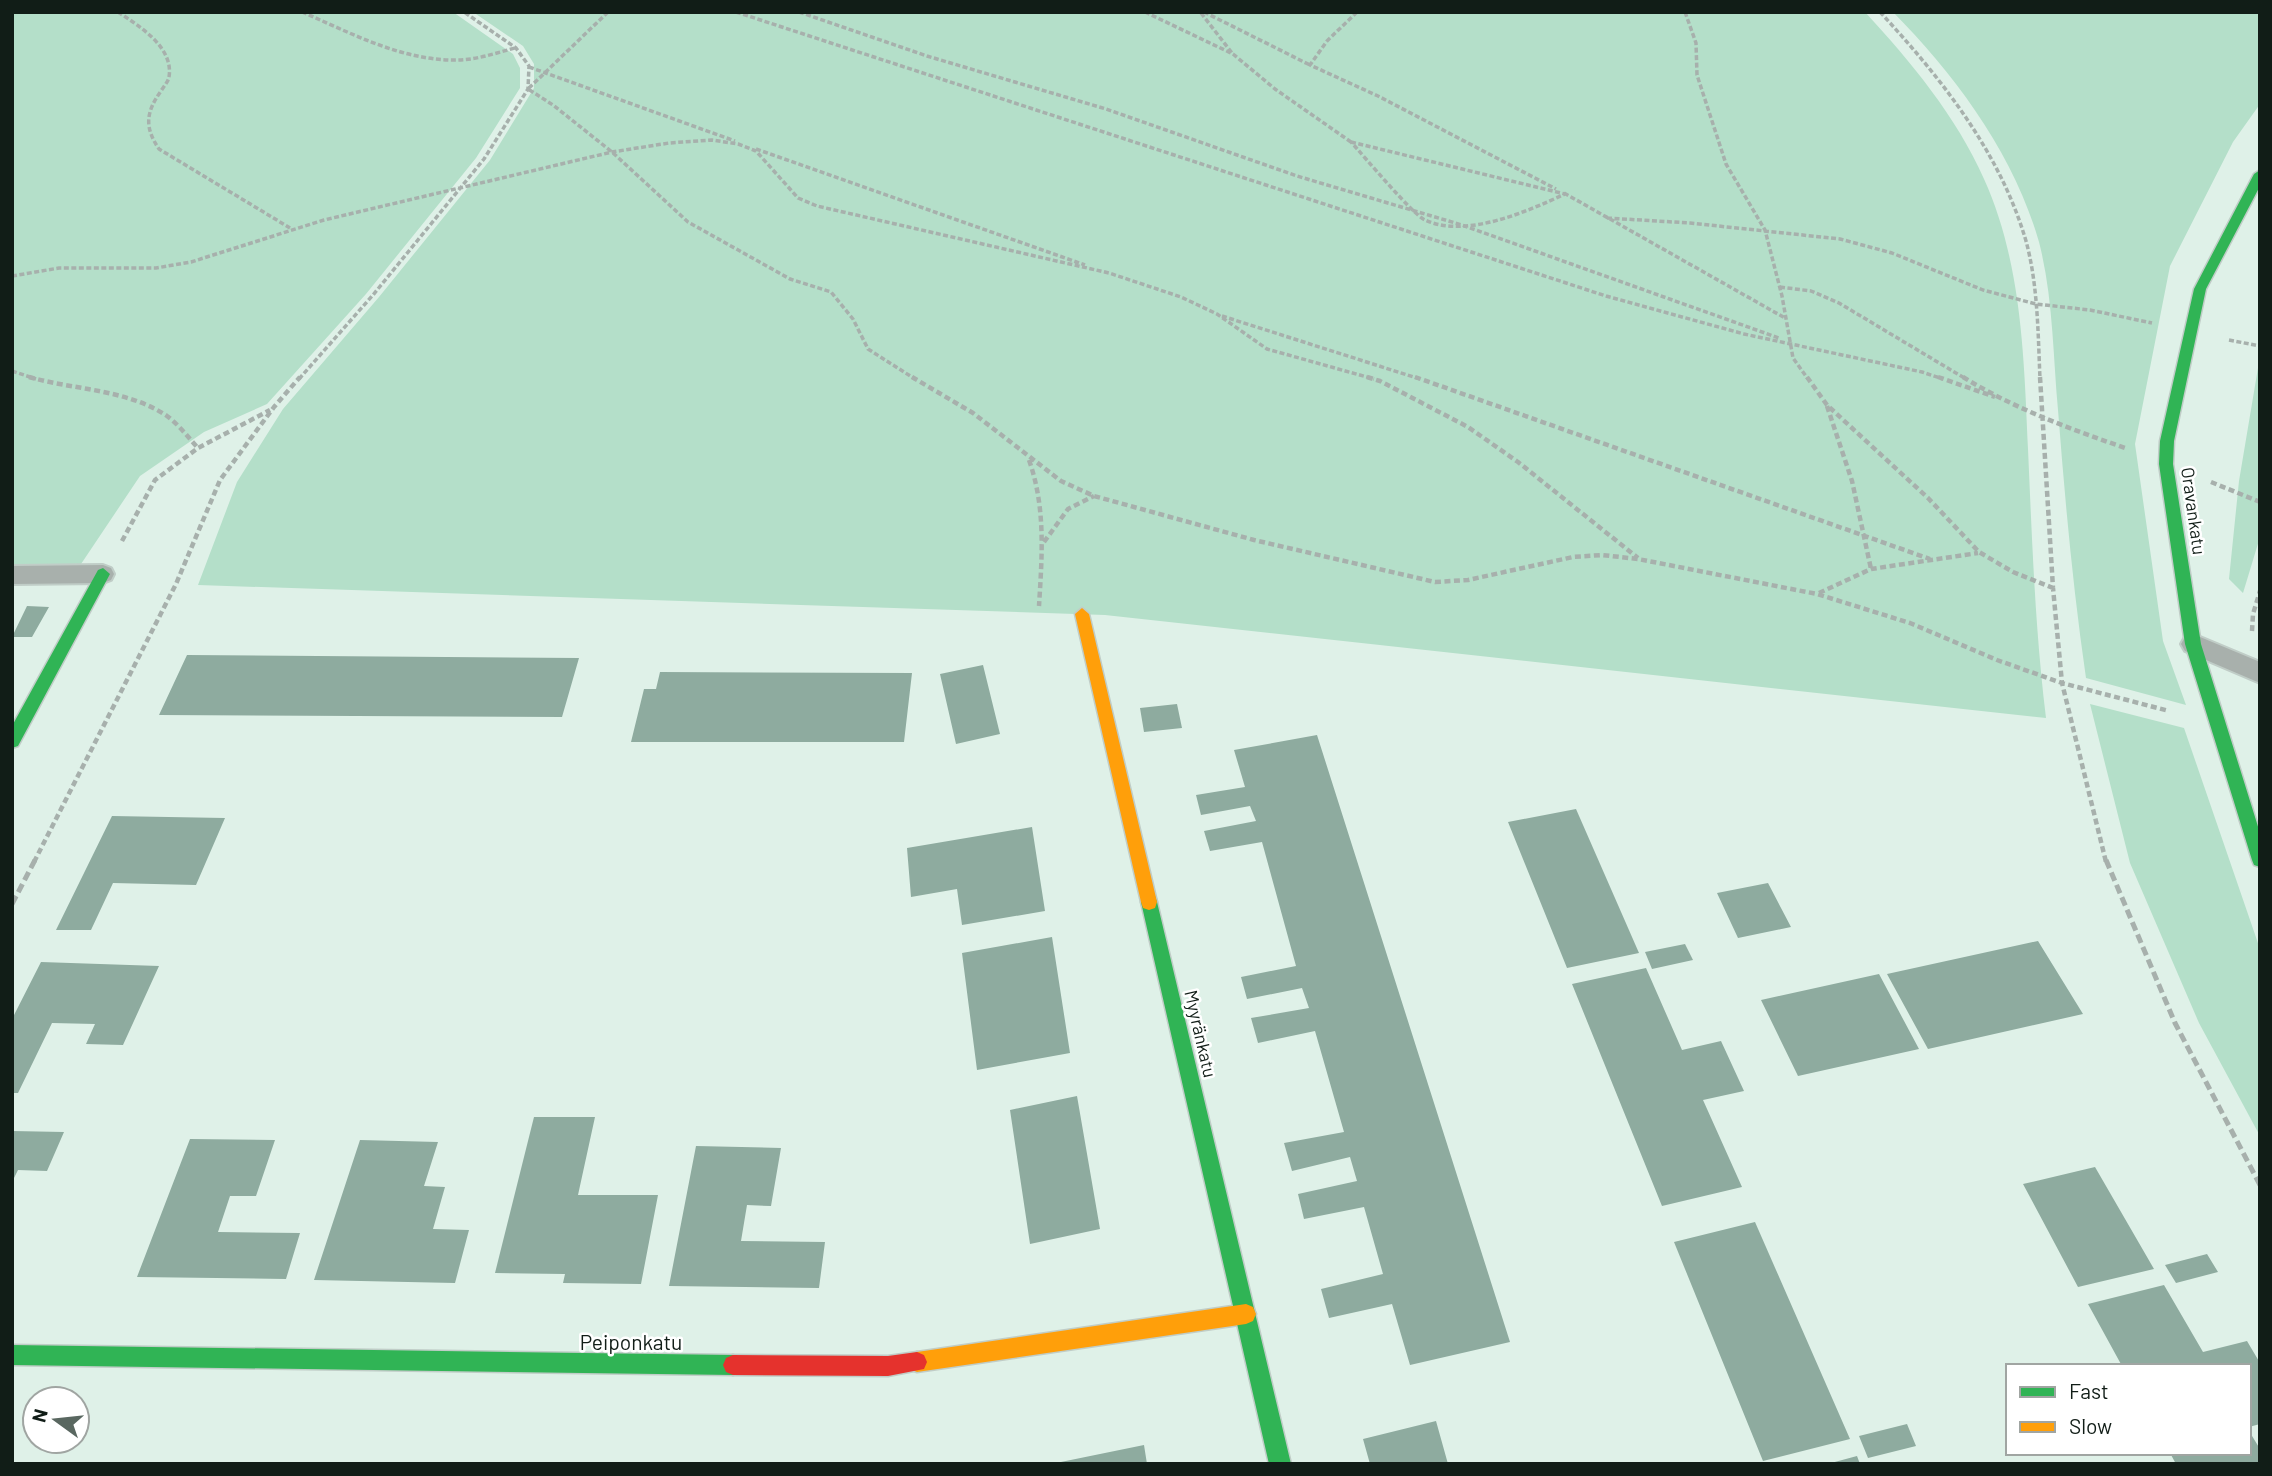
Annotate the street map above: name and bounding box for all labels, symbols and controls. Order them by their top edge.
street label: Oravankatu [2177,466,2211,556]
street label: Myyränkatu [1180,988,1222,1080]
street label: Peiponkatu [580,1329,682,1354]
legend [2006,1364,2251,1455]
text: Fast [2069,1378,2109,1403]
north arrow [21,1385,91,1455]
text: N [26,1406,52,1425]
text: Slow [2069,1413,2112,1438]

